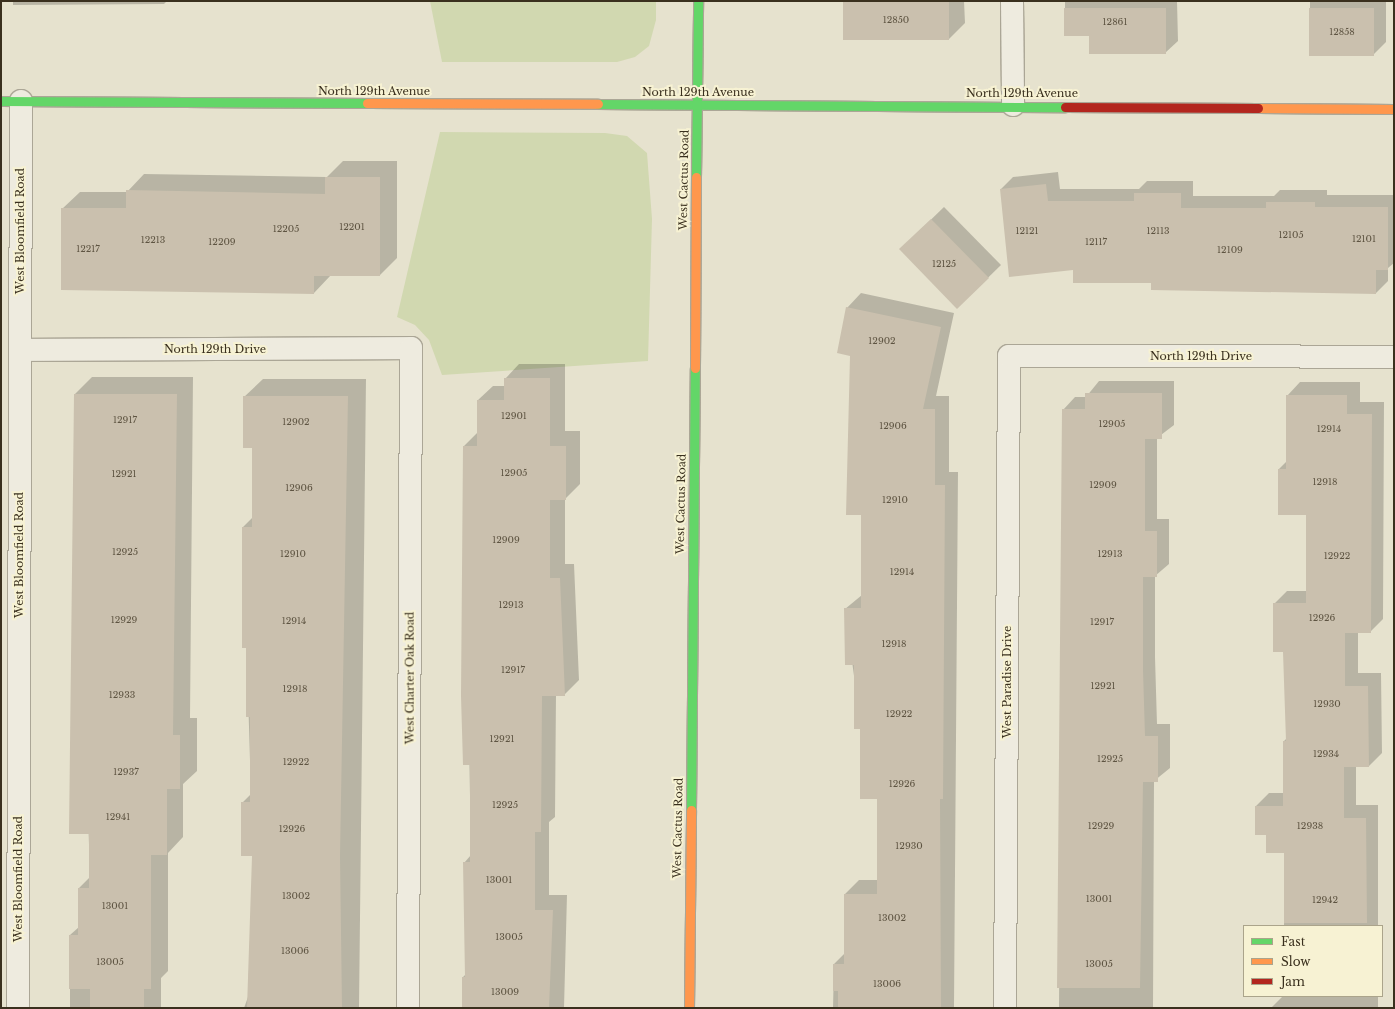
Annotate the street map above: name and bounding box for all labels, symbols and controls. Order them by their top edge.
house number: 12850 [883,15,909,25]
house number: 12861 [1103,17,1127,27]
house number: 12858 [1329,27,1355,37]
street label: North 129th Avenue [318,84,430,98]
street label: North 129th Avenue [642,85,754,99]
street label: North 129th Avenue [966,86,1078,100]
street label: West Cactus Road [677,130,691,230]
street label: West Bloomfield Road [13,168,27,294]
house number: 12201 [339,222,365,232]
house number: 12205 [273,224,299,234]
house number: 12121 [1015,226,1039,236]
house number: 12113 [1146,226,1170,236]
house number: 12105 [1278,230,1304,240]
house number: 12101 [1352,234,1376,244]
house number: 12213 [141,235,165,245]
house number: 12209 [208,237,236,247]
house number: 12117 [1085,237,1107,247]
house number: 12217 [76,244,100,254]
house number: 12109 [1217,245,1243,255]
house number: 12125 [932,259,956,269]
house number: 12902 [868,336,896,346]
street label: North 129th Drive [164,342,266,356]
street label: North 129th Drive [1150,349,1252,363]
house number: 12901 [501,411,527,421]
house number: 12917 [113,415,137,425]
house number: 12902 [282,417,310,427]
house number: 12905 [1099,419,1125,429]
house number: 12906 [879,421,907,431]
house number: 12914 [1317,424,1341,434]
street label: West Cactus Road [674,454,688,554]
house number: 12905 [501,468,527,478]
house number: 12921 [112,469,136,479]
house number: 12918 [1313,477,1337,487]
house number: 12909 [1089,480,1117,490]
house number: 12906 [285,483,313,493]
street label: West Bloomfield Road [12,492,26,618]
house number: 12910 [882,495,908,505]
house number: 12909 [492,535,520,545]
house number: 12925 [112,547,138,557]
house number: 12910 [280,549,306,559]
house number: 12913 [1098,549,1122,559]
house number: 12922 [1324,551,1350,561]
house number: 12914 [890,567,914,577]
house number: 12913 [499,600,523,610]
street label: West Charter Oak Road [403,612,417,744]
house number: 12926 [1309,613,1335,623]
house number: 12929 [111,615,137,625]
house number: 12914 [282,616,306,626]
house number: 12917 [1090,617,1114,627]
street label: West Paradise Drive [1000,626,1014,738]
house number: 12918 [882,639,906,649]
house number: 12917 [501,665,525,675]
house number: 12921 [1091,681,1115,691]
house number: 12918 [283,684,307,694]
house number: 12933 [109,690,135,700]
house number: 12930 [1313,699,1341,709]
house number: 12922 [886,709,912,719]
house number: 12921 [490,734,514,744]
house number: 12934 [1313,749,1339,759]
house number: 12925 [1097,754,1123,764]
house number: 12922 [283,757,309,767]
house number: 12937 [113,767,139,777]
street label: West Cactus Road [671,778,685,878]
house number: 12926 [889,779,915,789]
house number: 12925 [492,800,518,810]
house number: 12941 [106,812,130,822]
street label: West Bloomfield Road [11,816,25,942]
house number: 12929 [1088,821,1114,831]
house number: 12938 [1297,821,1323,831]
house number: 12926 [279,824,305,834]
house number: 12930 [895,841,923,851]
house number: 13001 [486,875,512,885]
house number: 13002 [282,891,310,901]
house number: 13001 [1086,894,1112,904]
house number: 12942 [1312,895,1338,905]
house number: 13001 [102,901,128,911]
house number: 13002 [878,913,906,923]
legend [1243,925,1383,997]
house number: 13005 [495,932,523,942]
text: Fast [1281,934,1305,949]
house number: 13006 [281,946,309,956]
text: Slow [1281,954,1310,969]
house number: 13005 [96,957,124,967]
house number: 13005 [1085,959,1113,969]
text: Jam [1281,974,1305,989]
house number: 13006 [873,979,901,989]
house number: 13009 [491,987,519,997]

